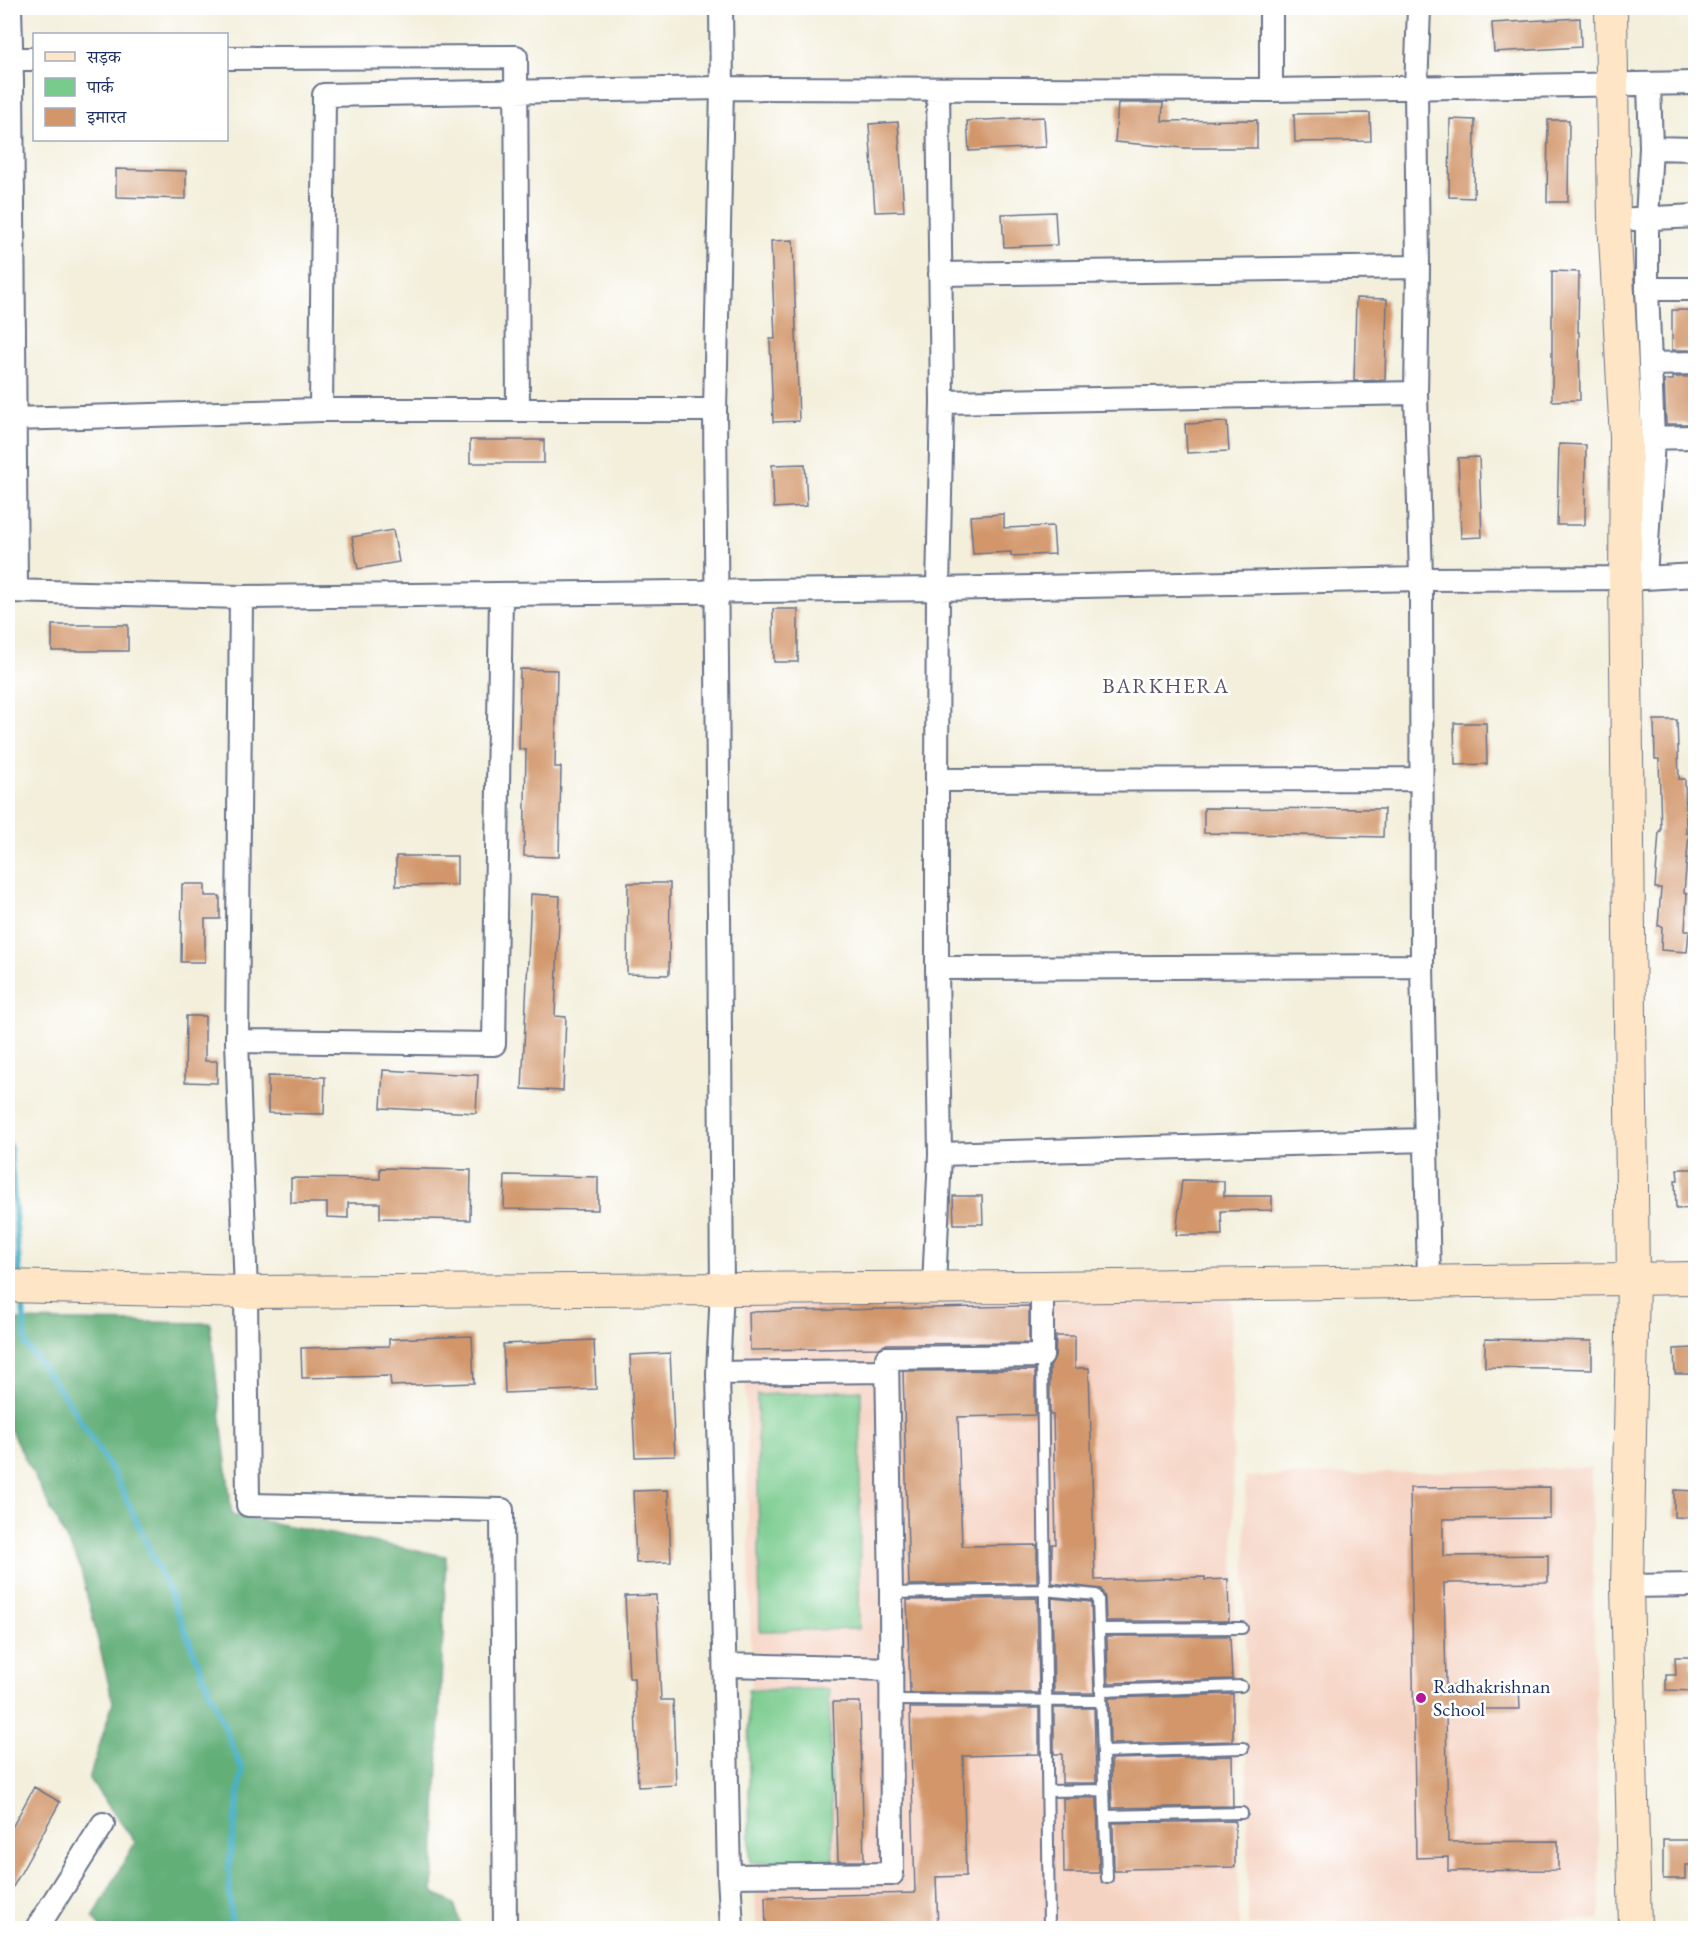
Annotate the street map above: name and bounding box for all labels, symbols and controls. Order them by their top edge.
legend [33,33,228,141]
text: सड़क [86,45,122,68]
text: पार्क [86,75,115,98]
text: इमारत [86,105,127,128]
district label: BARKHERA [1102,672,1230,699]
place label: Radhakrishnan School [1433,1673,1551,1722]
marker: Radhakrishnan School [1414,1691,1428,1705]

